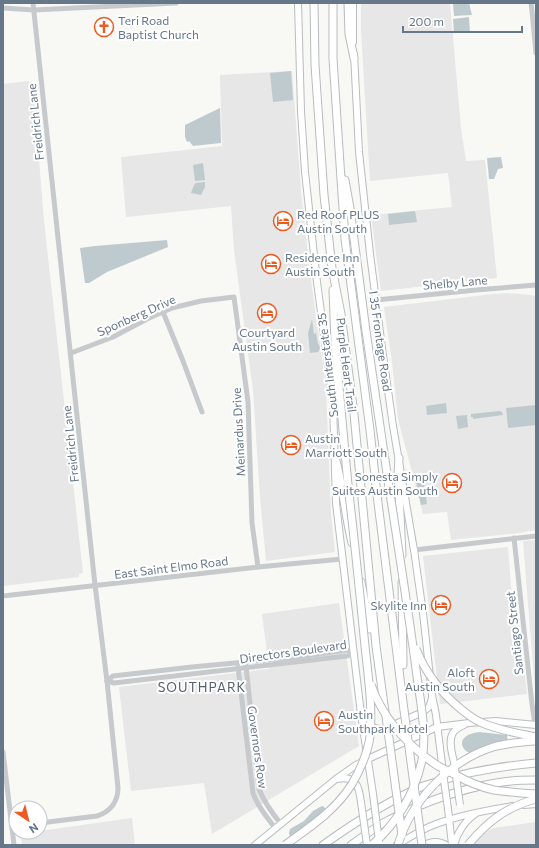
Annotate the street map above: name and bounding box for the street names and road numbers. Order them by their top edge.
street label: Freidrich Lane [24,83,46,161]
street label: Shelby Lane [422,272,488,292]
street label: I 35 Frontage Road [367,290,395,392]
street label: Sponberg Drive [95,291,177,339]
street label: South Interstate 35 [314,312,340,418]
street label: Purple Heart Trail [334,317,360,413]
street label: Meinardus Drive [229,387,247,477]
street label: Freidrich Lane [59,405,81,483]
street label: East Saint Elmo Road [113,553,229,581]
street label: Santiago Street [503,590,525,676]
street label: Directors Boulevard [239,637,347,665]
street label: Governors Row [245,705,271,790]

